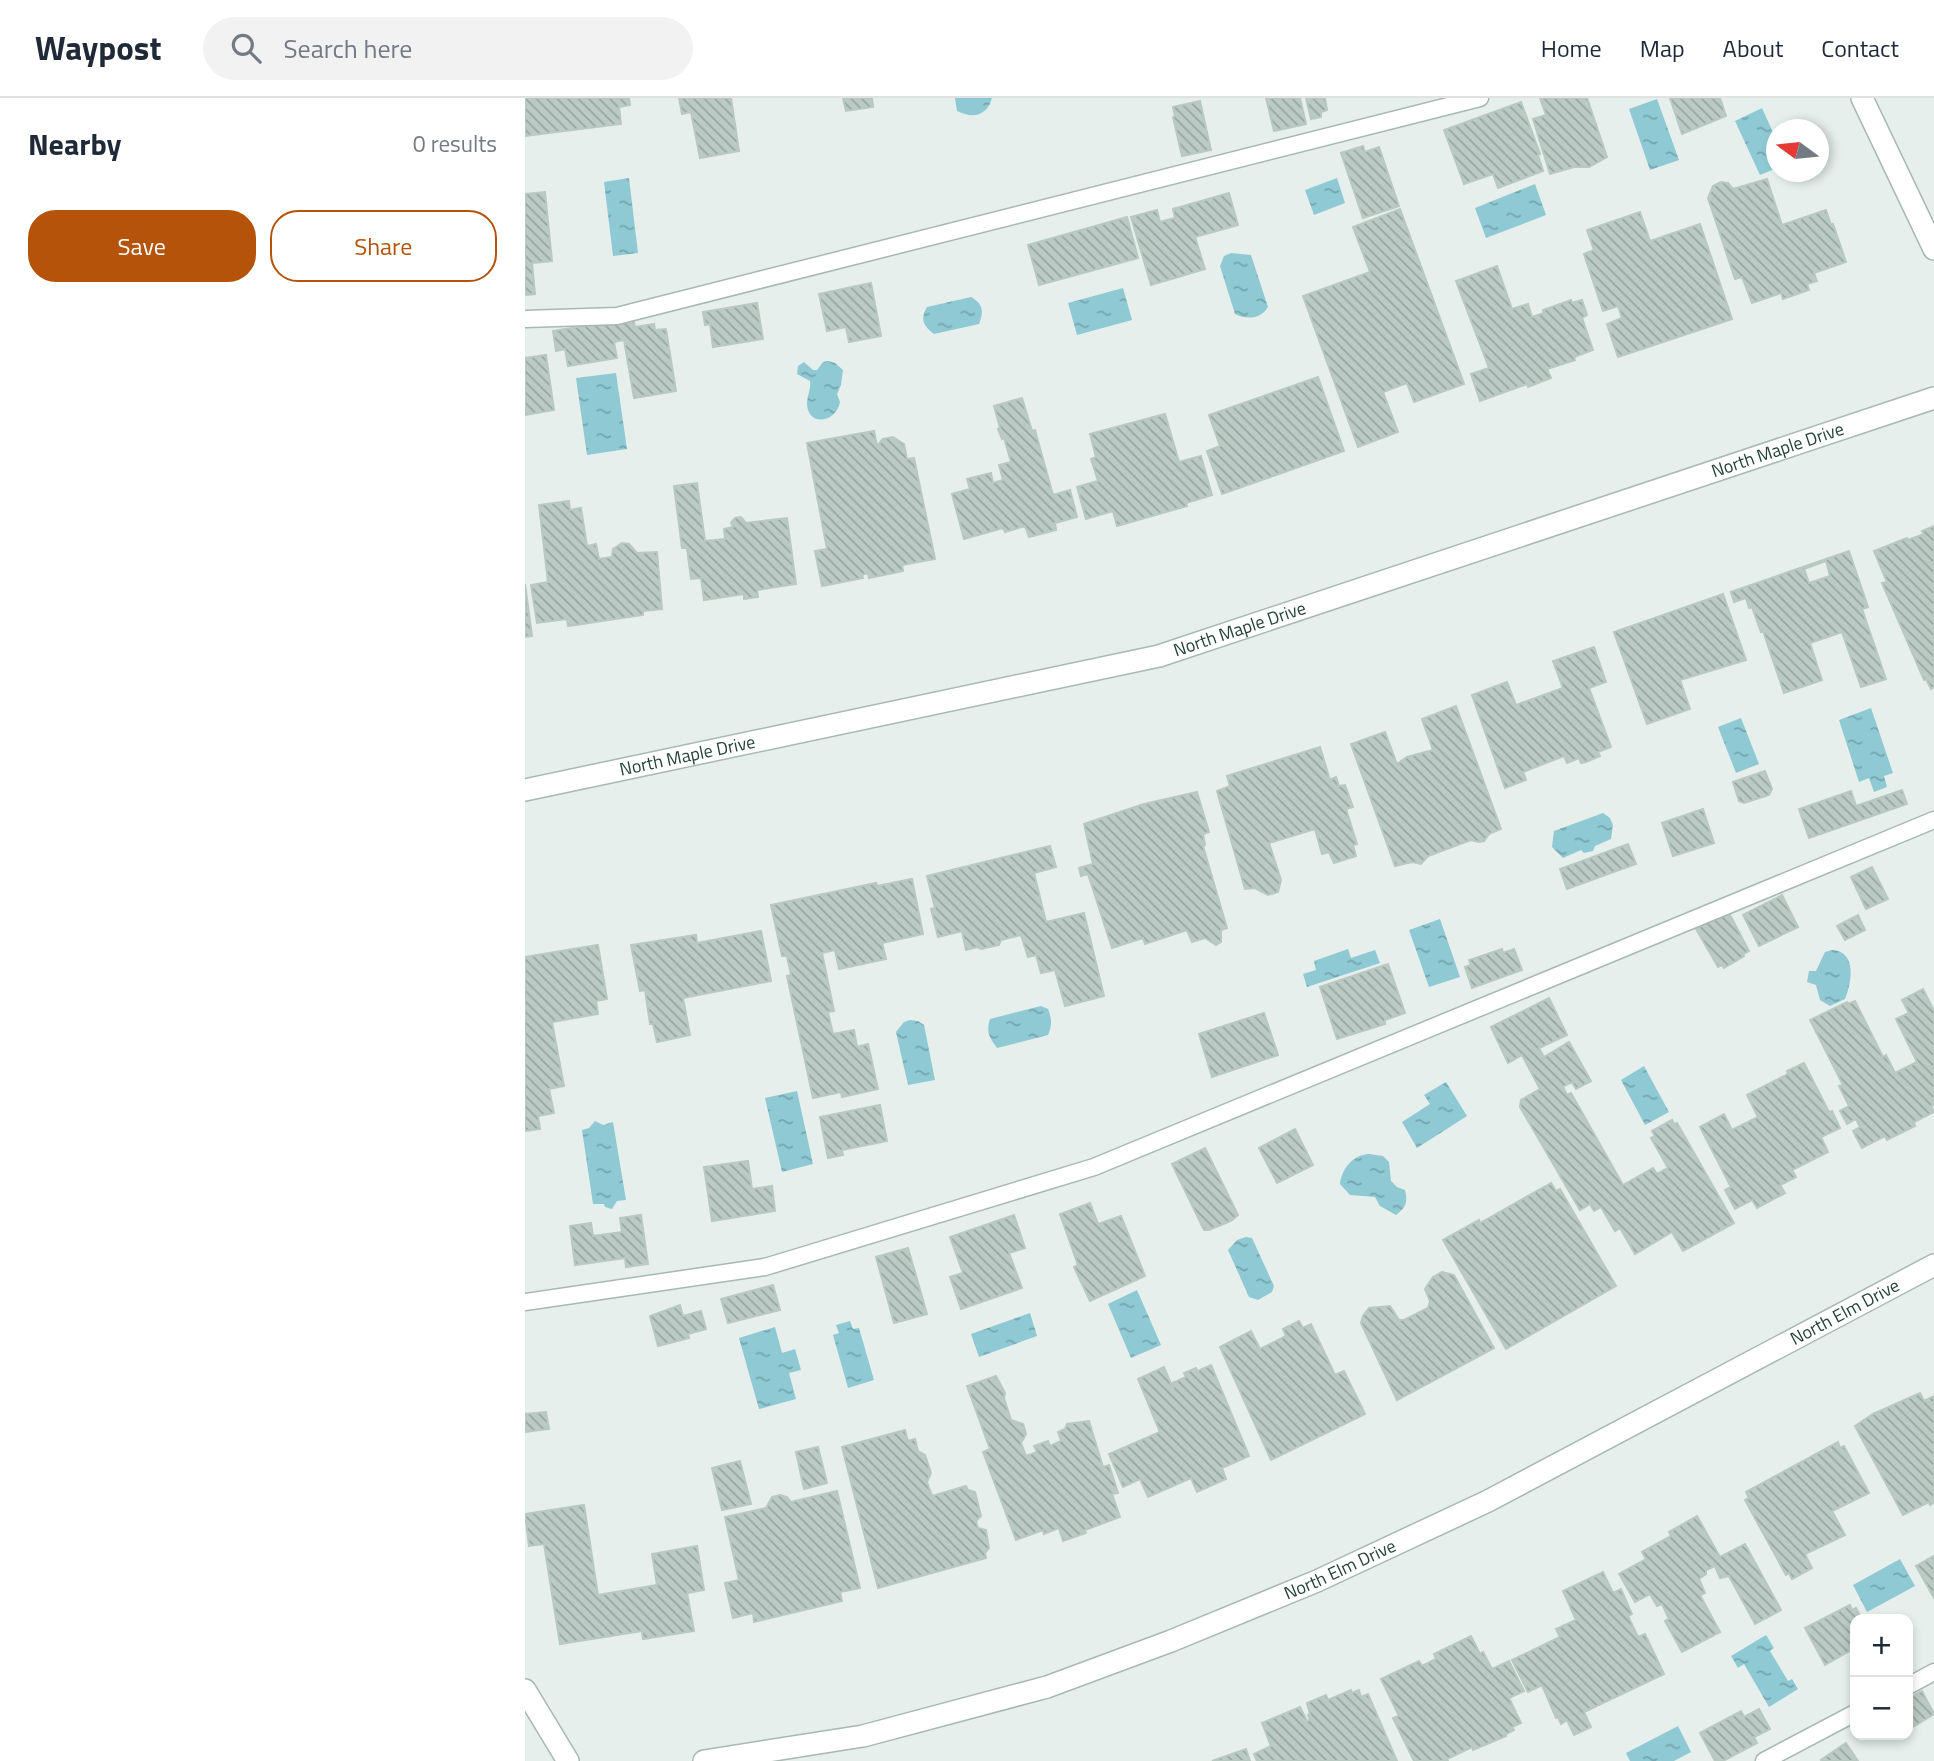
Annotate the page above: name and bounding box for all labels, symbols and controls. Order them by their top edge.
search box [203,17,693,80]
text: Waypost [35,23,161,73]
icon: search [227,29,265,67]
text: Search here [283,29,412,68]
text: Home [1541,30,1602,66]
text: Map [1640,30,1685,66]
text: About [1723,30,1783,66]
text: Contact [1821,30,1899,66]
north arrow [1766,119,1829,182]
text: Nearby [28,121,121,167]
text: 0 results [413,126,497,161]
button: Save [28,210,256,282]
button: Share [270,210,497,282]
street label: North Maple Drive [1708,415,1847,484]
street label: North Maple Drive [1170,594,1309,663]
street label: North Maple Drive [617,728,758,783]
street label: North Elm Drive [1785,1272,1904,1352]
street label: North Elm Drive [1280,1532,1400,1606]
map controls [1850,1614,1913,1740]
button: + [1850,1614,1913,1677]
button: − [1850,1677,1913,1740]

